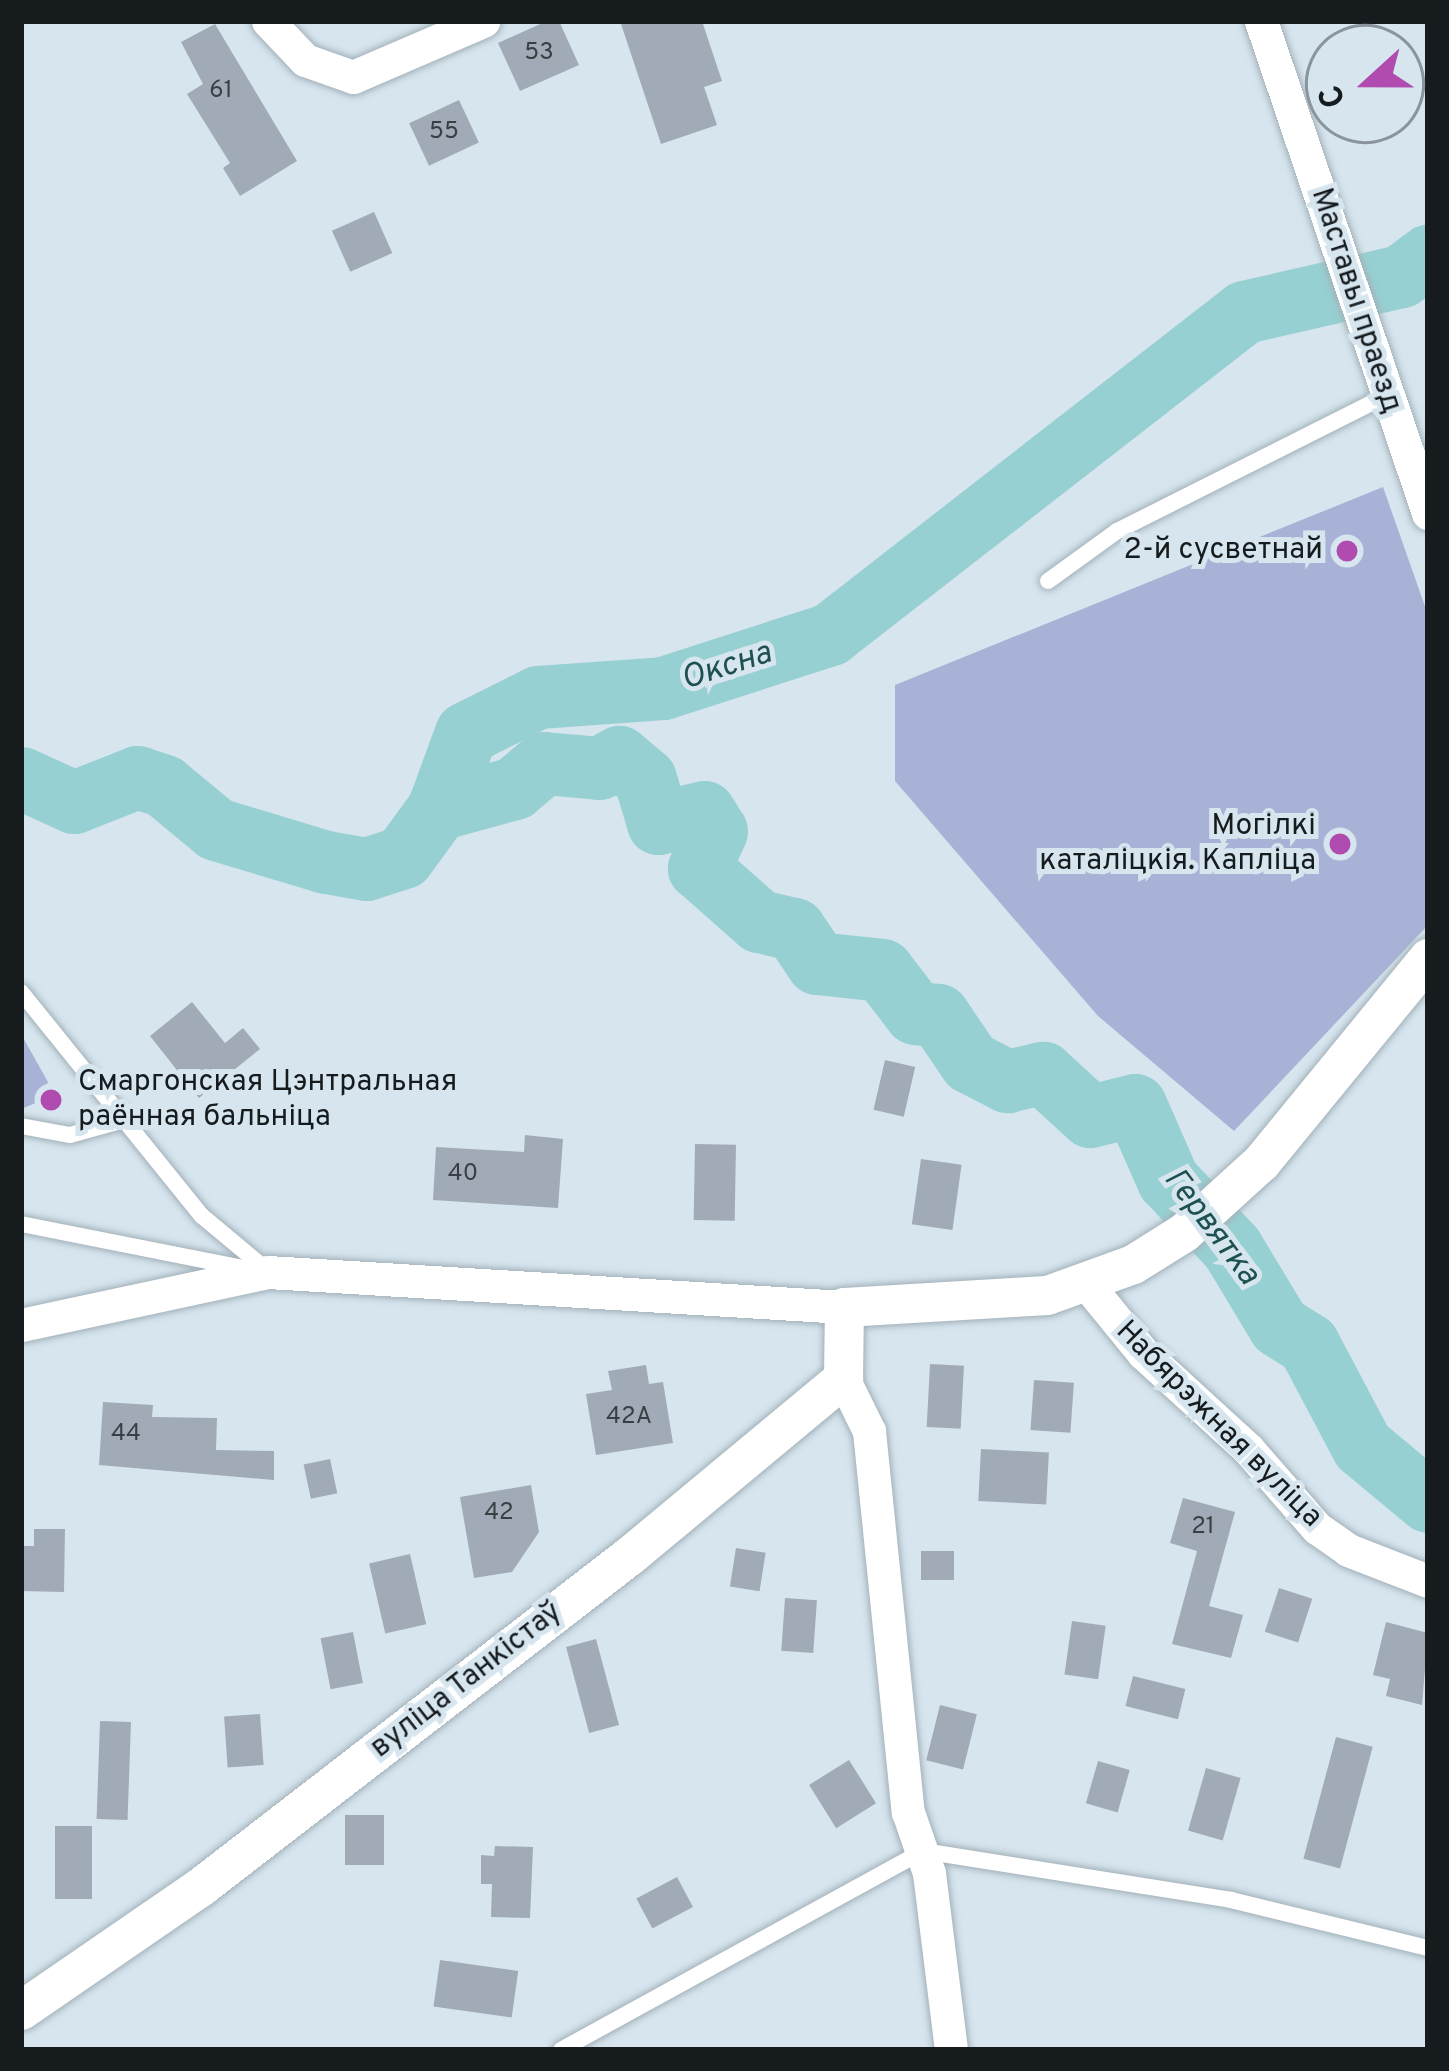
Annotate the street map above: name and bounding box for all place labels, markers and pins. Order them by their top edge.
place label: 2-й сусветнай [1124,533,1323,569]
marker: 2-й сусветнай [1334,538,1360,564]
place label: Могілкі каталіцкія. Капліца [1039,809,1316,880]
marker: Могілкі каталіцкія. Капліца [1327,831,1353,857]
place label: Смаргонская Цэнтральная раённая бальніца [78,1065,457,1136]
marker: Смаргонская Цэнтральная раённая бальніца [35,1084,67,1116]

